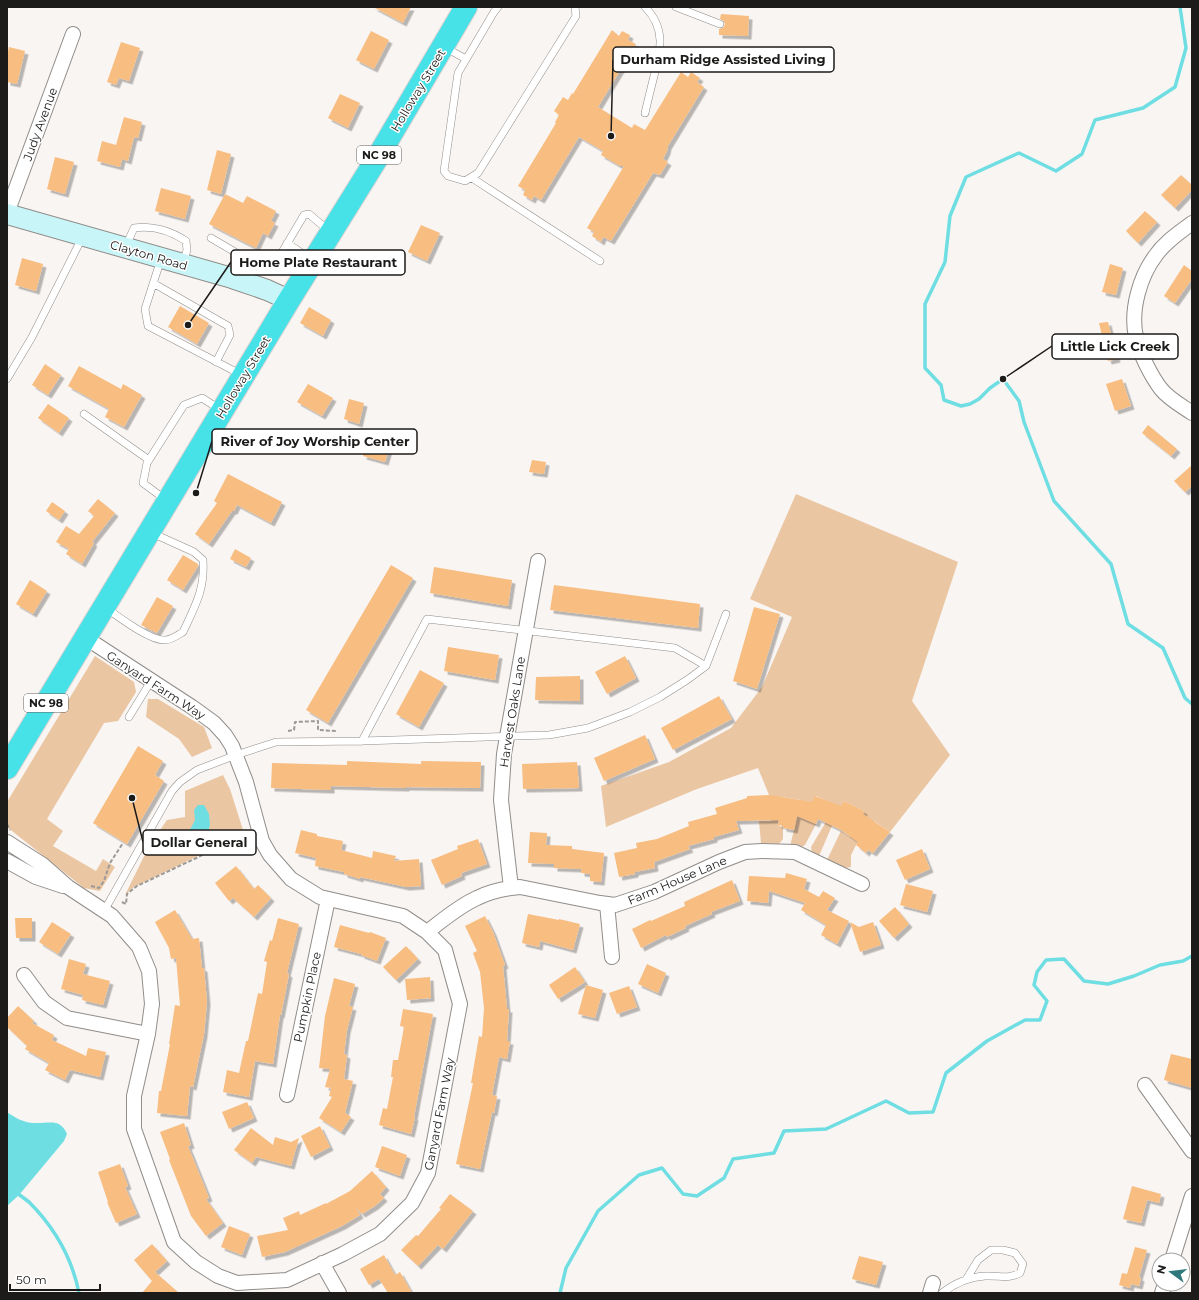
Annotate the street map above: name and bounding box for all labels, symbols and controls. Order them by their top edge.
street label: Holloway Street [387,46,449,134]
callout: Durham Ridge Assisted Living [613,47,834,72]
text: Durham Ridge Assisted Living [620,51,826,67]
street label: Judy Avenue [19,85,60,164]
road number: NC 98 [357,146,401,164]
street label: Clayton Road [108,237,190,273]
callout: Home Plate Restaurant [231,250,405,275]
text: Home Plate Restaurant [239,254,397,270]
street label: Holloway Street [212,333,274,421]
callout: Little Lick Creek [1052,334,1178,359]
text: Little Lick Creek [1060,338,1171,354]
callout: River of Joy Worship Center [212,429,417,454]
text: River of Joy Worship Center [220,433,410,449]
street label: Ganyard Farm Way [104,648,209,723]
street label: Harvest Oaks Lane [496,656,528,768]
road number: NC 98 [24,694,68,712]
callout: Dollar General [143,830,256,855]
text: Dollar General [151,834,247,850]
street label: Farm House Lane [625,852,729,908]
street label: Pumpkin Place [290,950,324,1044]
street label: Ganyard Farm Way [421,1056,457,1172]
north arrow [1151,1252,1191,1292]
text: N [1153,1263,1169,1276]
scale bar [10,1266,100,1292]
text: 50 m [16,1272,47,1287]

